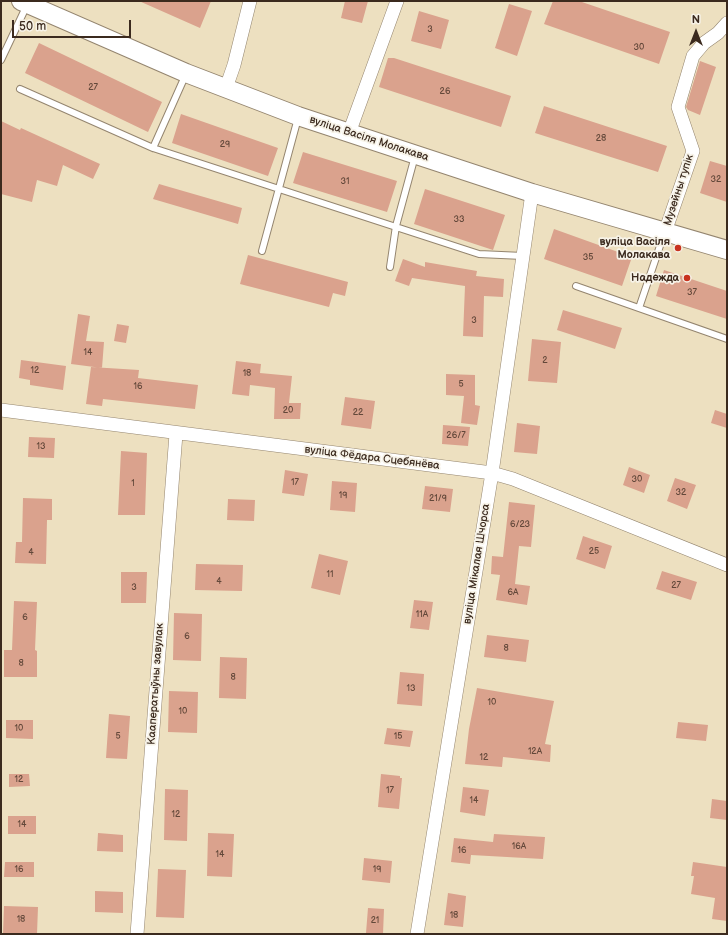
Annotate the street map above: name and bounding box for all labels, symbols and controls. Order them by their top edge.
scale bar [14,12,133,38]
north arrow [676,12,716,52]
text: N [692,13,700,26]
text: 50 m [19,19,46,34]
house number: 3 [427,25,433,35]
house number: 30 [634,43,644,53]
house number: 27 [88,83,98,93]
house number: 26 [440,87,450,97]
street label: вуліца Васіля Молакава [308,113,430,165]
house number: 28 [596,134,606,144]
house number: 29 [220,140,230,150]
street label: Музейны тупік [661,153,697,227]
house number: 32 [711,175,721,185]
house number: 31 [340,177,350,187]
house number: 33 [453,215,465,225]
place label: вуліца Васіля Молакава [600,235,670,261]
marker: вуліца Васіля Молакава [673,243,683,253]
house number: 35 [583,253,593,263]
place label: Надежда [631,271,679,285]
marker: Надежда [682,273,692,283]
house number: 37 [687,288,697,298]
house number: 3 [471,316,477,326]
house number: 14 [84,348,92,358]
house number: 2 [542,356,548,366]
house number: 12 [31,366,39,376]
house number: 18 [243,369,251,379]
house number: 5 [458,380,464,390]
house number: 16 [134,382,142,392]
house number: 20 [283,406,293,416]
house number: 22 [353,408,363,418]
house number: 26/7 [446,431,466,441]
house number: 13 [36,442,46,452]
street label: вуліца Фёдара Сцебянёва [304,443,440,473]
house number: 30 [632,475,642,485]
house number: 17 [291,478,299,488]
house number: 1 [131,479,135,489]
house number: 32 [676,488,686,498]
house number: 19 [339,491,347,501]
house number: 21/9 [429,494,447,504]
street label: вуліца Мікалая Шчорса [461,503,493,625]
house number: 6/23 [510,520,530,530]
house number: 25 [589,547,599,557]
house number: 4 [28,548,34,558]
house number: 11 [327,570,333,580]
house number: 4 [216,577,222,587]
house number: 27 [671,581,681,591]
house number: 3 [131,583,137,593]
house number: 6А [508,588,518,598]
house number: 11А [416,610,428,620]
house number: 6 [22,613,28,623]
street label: Кааператыўны завулак [145,623,167,745]
house number: 6 [184,632,190,642]
house number: 8 [503,644,509,654]
house number: 8 [18,659,24,669]
house number: 8 [230,673,236,683]
house number: 13 [406,684,416,694]
house number: 10 [488,698,496,708]
house number: 10 [179,707,187,717]
house number: 10 [15,724,23,734]
house number: 5 [115,732,121,742]
house number: 15 [394,732,402,742]
house number: 12А [528,747,542,757]
house number: 12 [480,753,488,763]
house number: 12 [15,775,23,785]
house number: 17 [386,786,394,796]
house number: 14 [470,796,478,806]
house number: 12 [172,810,180,820]
house number: 14 [18,820,26,830]
house number: 16А [512,842,526,852]
house number: 16 [458,846,466,856]
house number: 14 [216,850,224,860]
house number: 16 [15,865,23,875]
house number: 19 [373,865,381,875]
house number: 18 [450,911,458,921]
house number: 18 [17,915,25,925]
house number: 21 [371,916,379,926]

